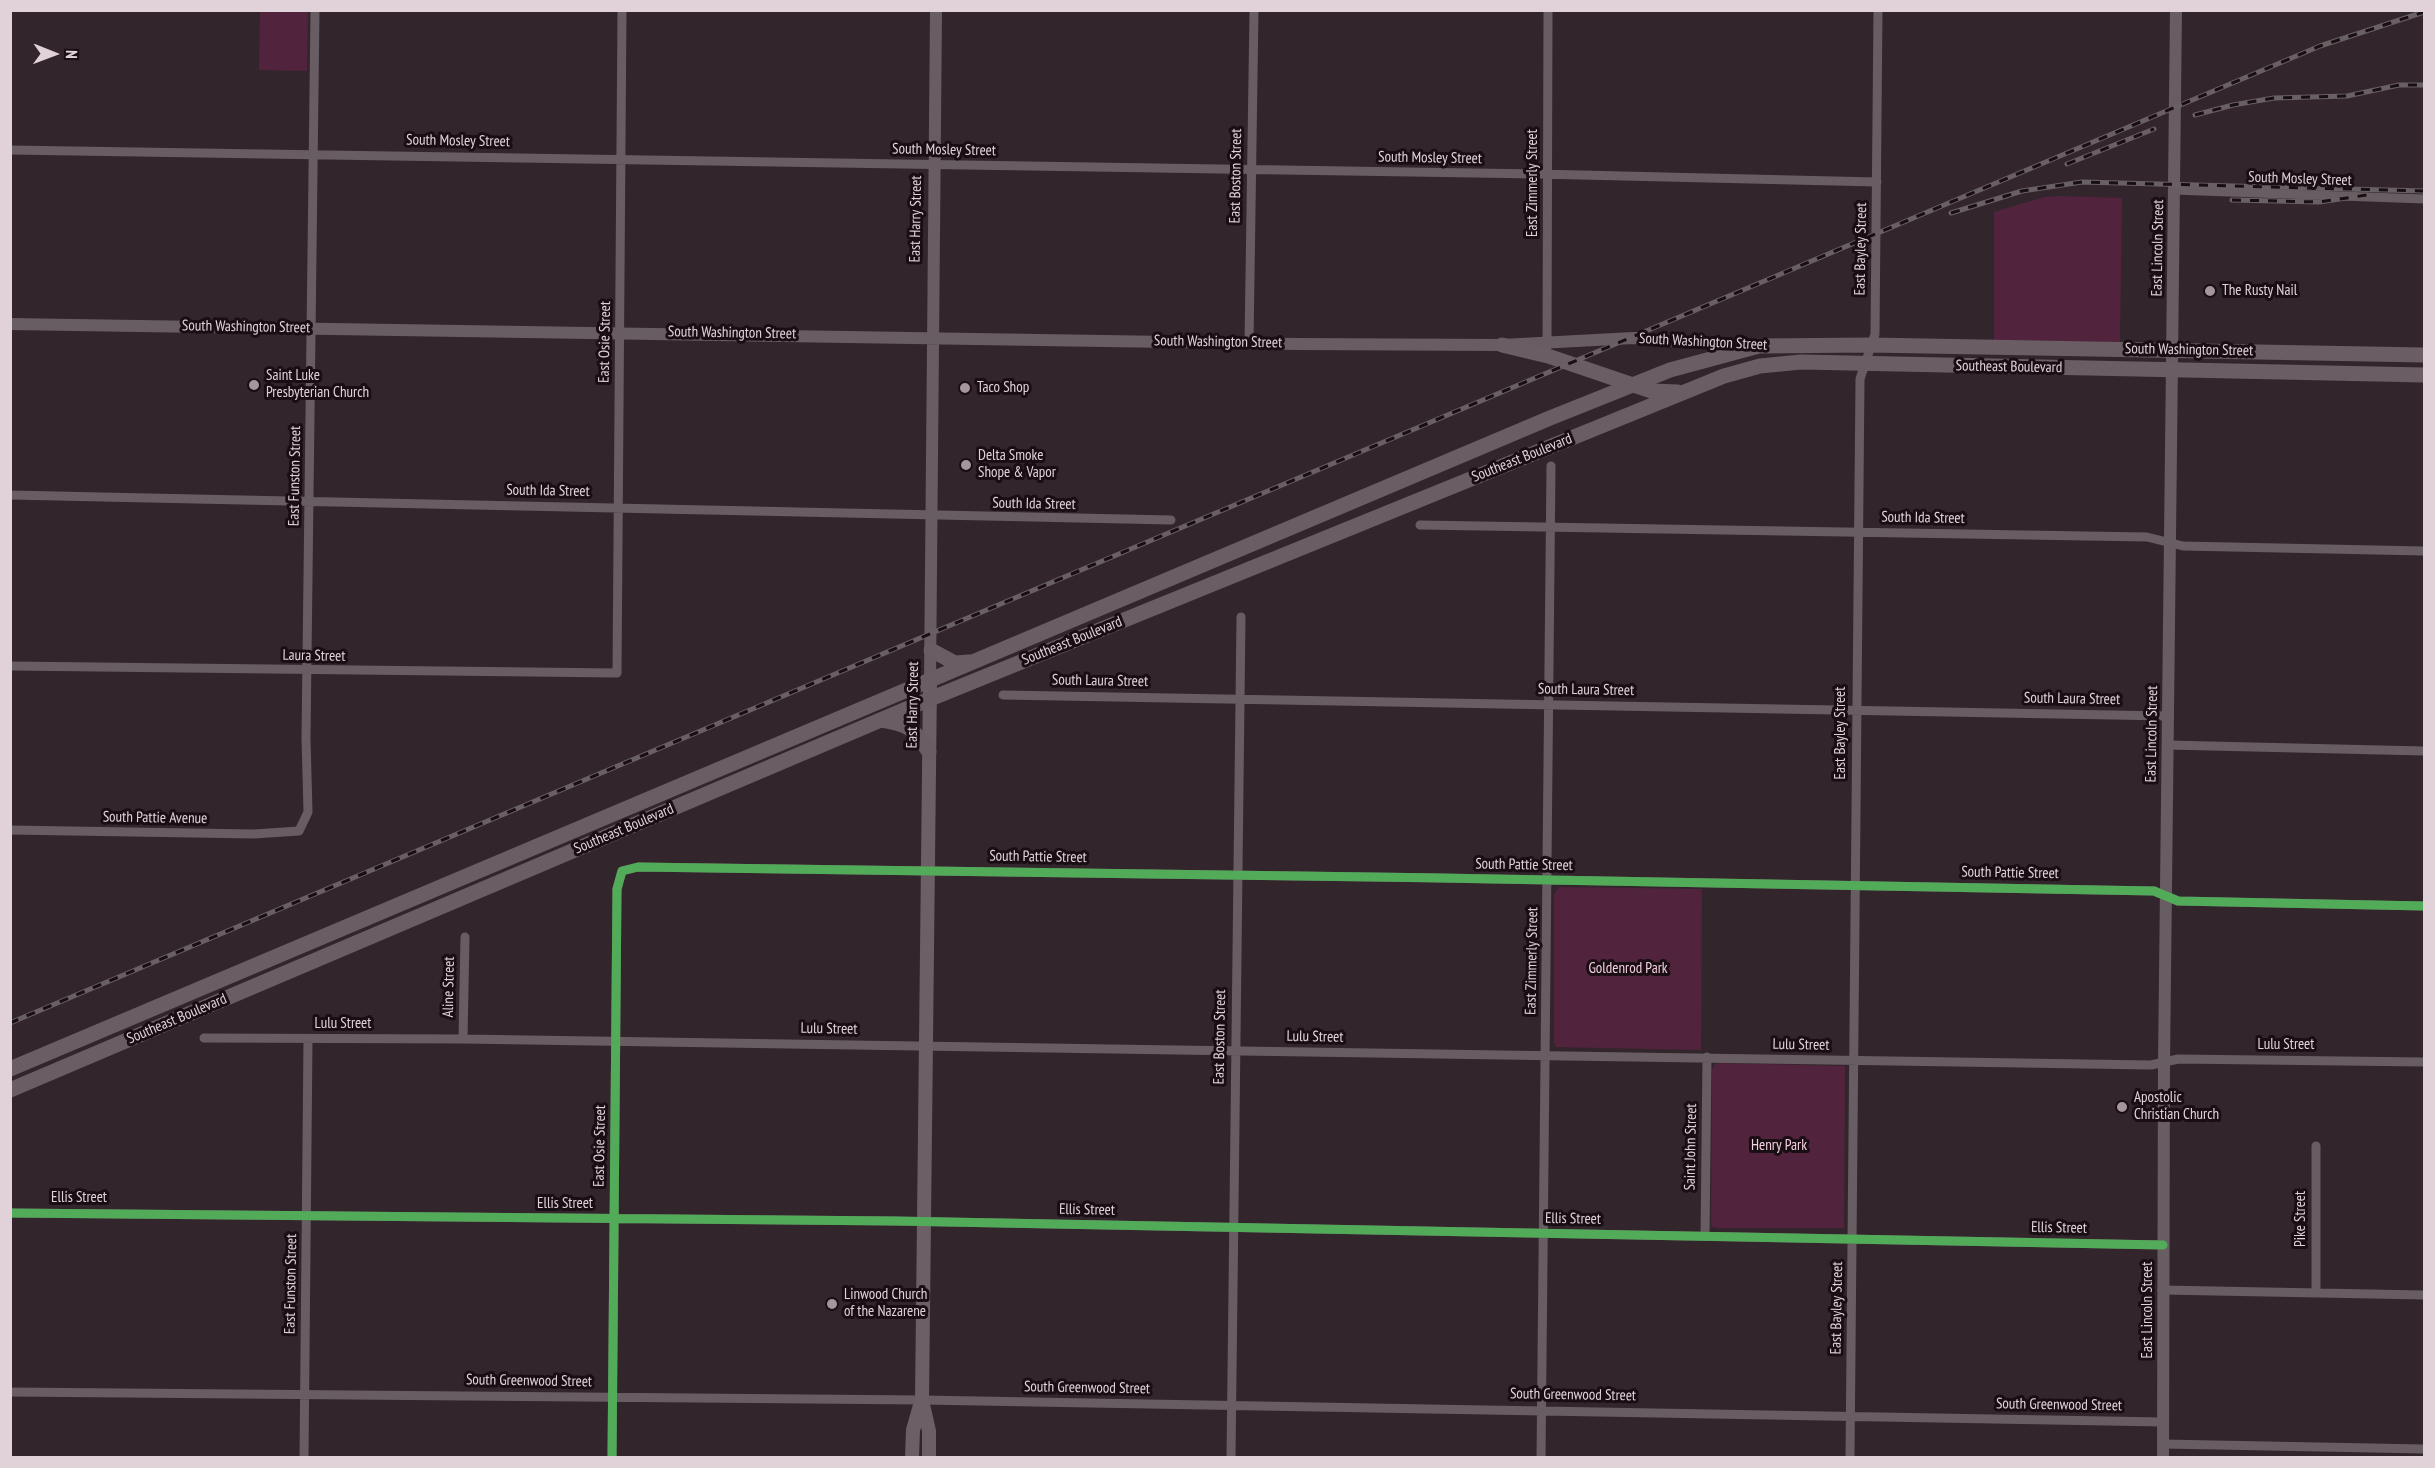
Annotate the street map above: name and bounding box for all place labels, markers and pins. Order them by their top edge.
place label: The Rusty Nail [2222,282,2297,300]
marker: The Rusty Nail [2203,284,2217,298]
place label: Saint Luke Presbyterian Church [266,367,369,402]
marker: Saint Luke Presbyterian Church [247,378,261,392]
place label: Taco Shop [977,379,1029,397]
marker: Taco Shop [958,381,972,395]
place label: Delta Smoke Shope & Vapor [978,447,1056,482]
marker: Delta Smoke Shope & Vapor [959,458,973,472]
place label: Apostolic Christian Church [2134,1089,2219,1124]
marker: Apostolic Christian Church [2115,1100,2129,1114]
place label: Linwood Church of the Nazarene [844,1286,927,1321]
marker: Linwood Church of the Nazarene [825,1297,839,1311]

